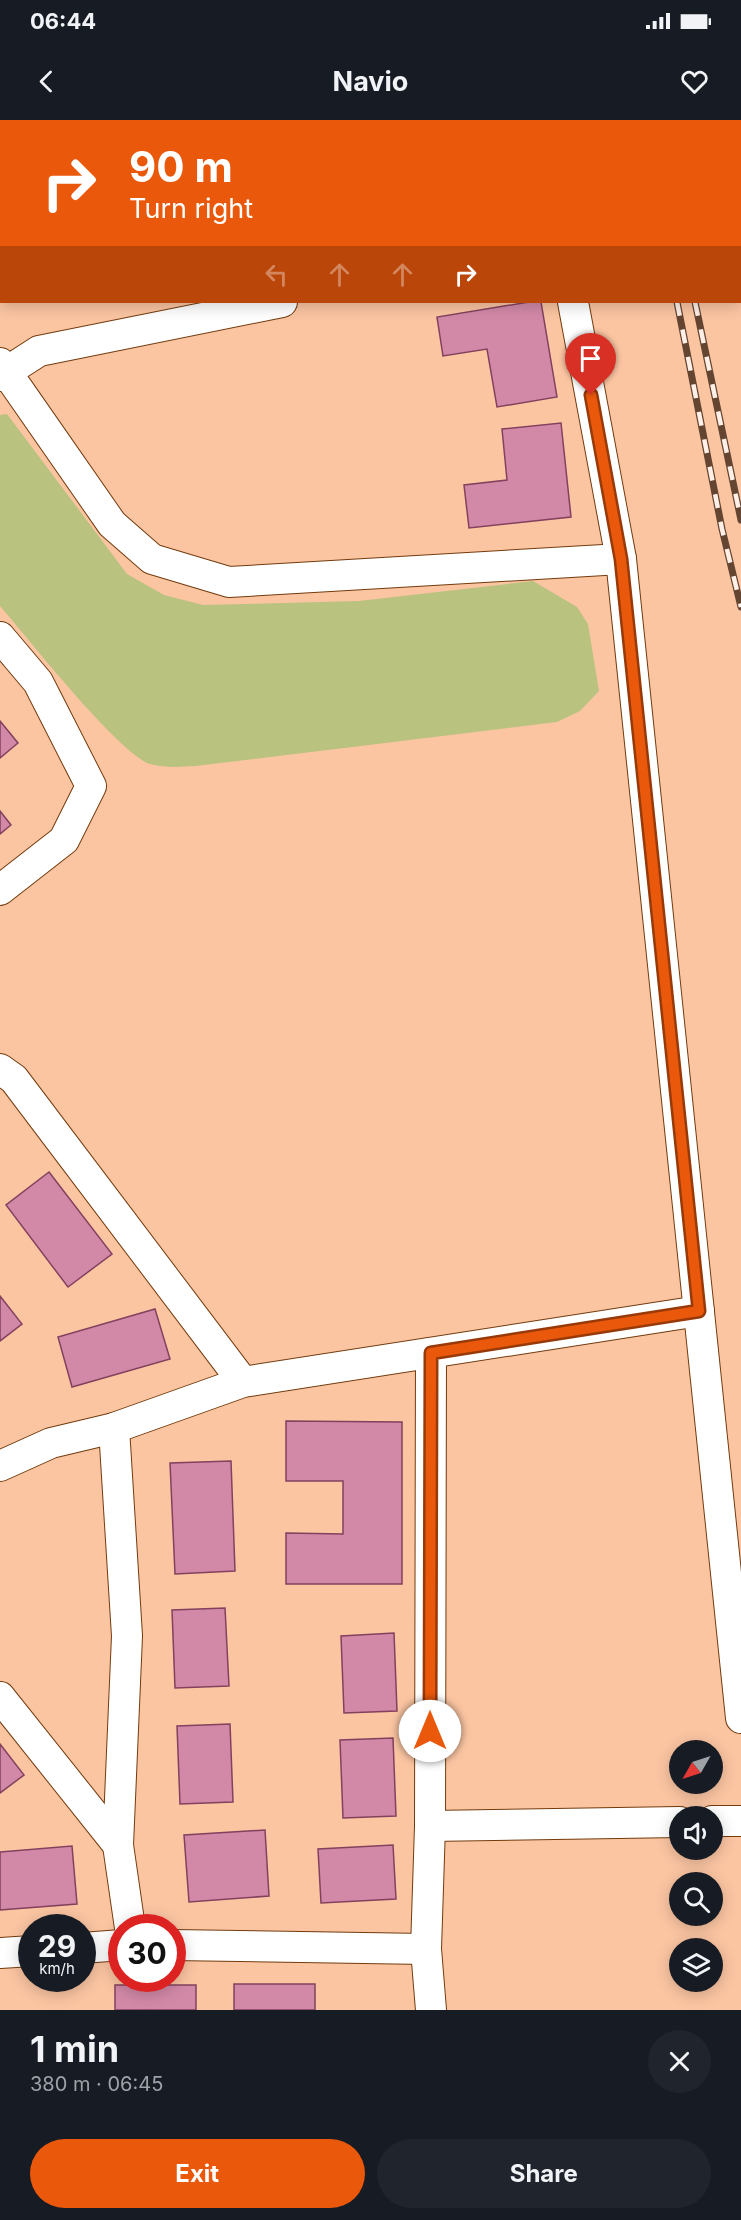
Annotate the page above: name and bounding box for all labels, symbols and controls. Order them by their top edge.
text: 06:44 [30,8,96,34]
icon: back [30,65,63,98]
text: Navio [333,65,408,98]
icon: heart [678,65,711,98]
text: 90 m [129,141,233,192]
icon: right [30,144,108,222]
text: Turn right [129,192,253,225]
icon: left [260,258,293,291]
icon: ahead [323,258,356,291]
icon: ahead [386,258,419,291]
icon: right [449,258,482,291]
pin [565,333,616,395]
icon: arrive [574,342,607,375]
position arrow [398,1699,462,1763]
north arrow [669,1740,723,1794]
map controls [669,1740,723,1992]
button: sound [669,1806,723,1860]
button: search [669,1872,723,1926]
speed limit sign: 30 [108,1914,186,1992]
text: 29 [38,1928,76,1964]
button: layers [669,1938,723,1992]
text: km/h [39,1959,75,1978]
text: 1 min [30,2027,119,2071]
button: close [648,2030,711,2093]
text: 380 m · 06:45 [30,2072,163,2096]
button: Exit [30,2139,365,2208]
button: Share [377,2139,711,2208]

